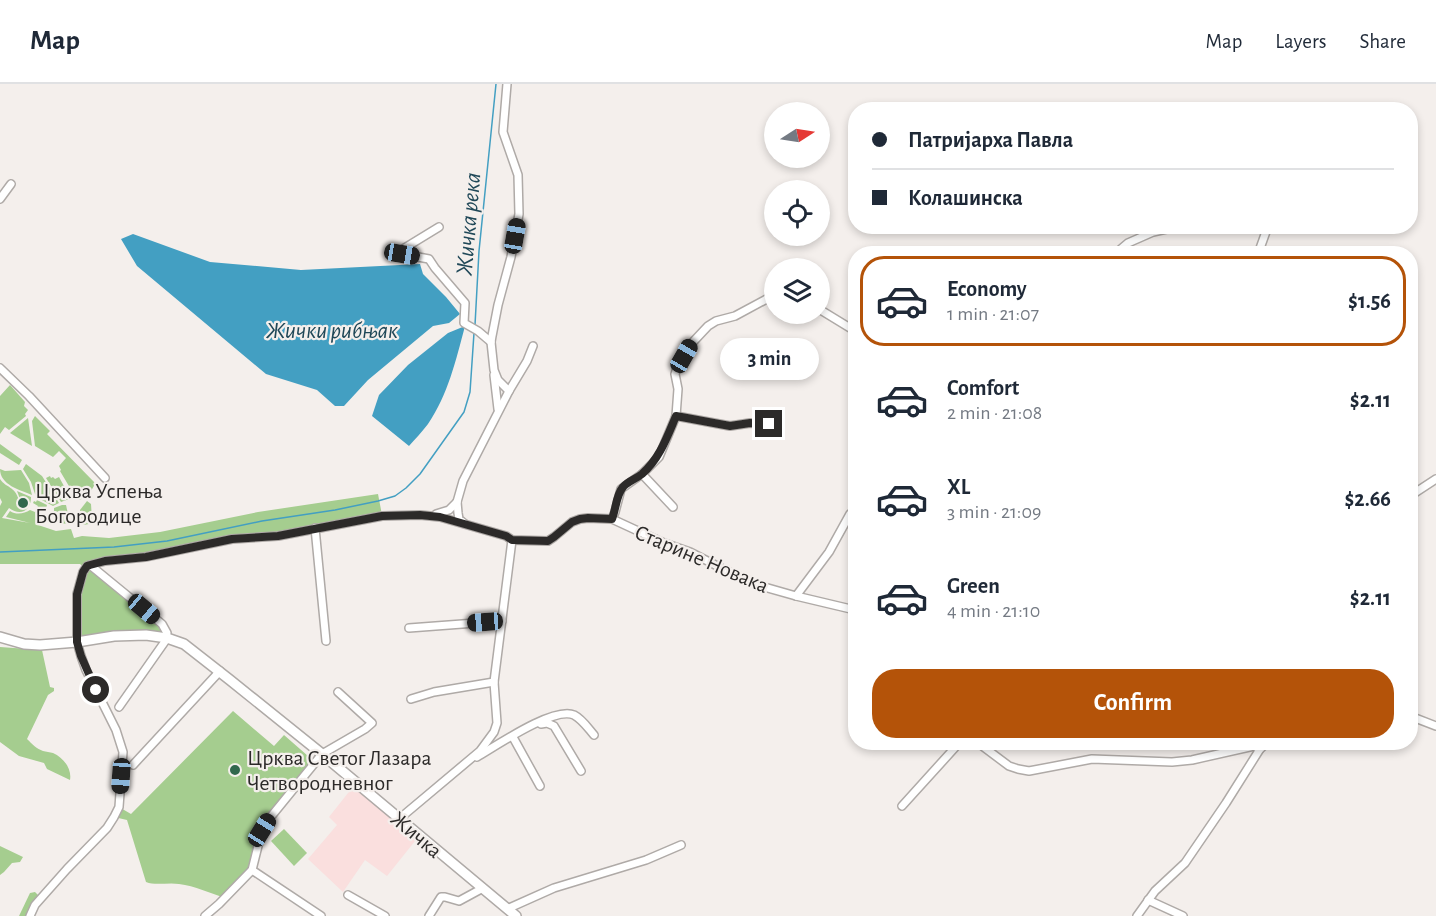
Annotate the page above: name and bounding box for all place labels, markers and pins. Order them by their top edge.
place label: Црква Успења Богородице [35,480,163,527]
marker: Црква Успења Богородице [16,496,30,510]
place label: Црква Светог Лазара Четвородневног [247,747,432,794]
marker: Црква Светог Лазара Четвородневног [228,763,242,777]

